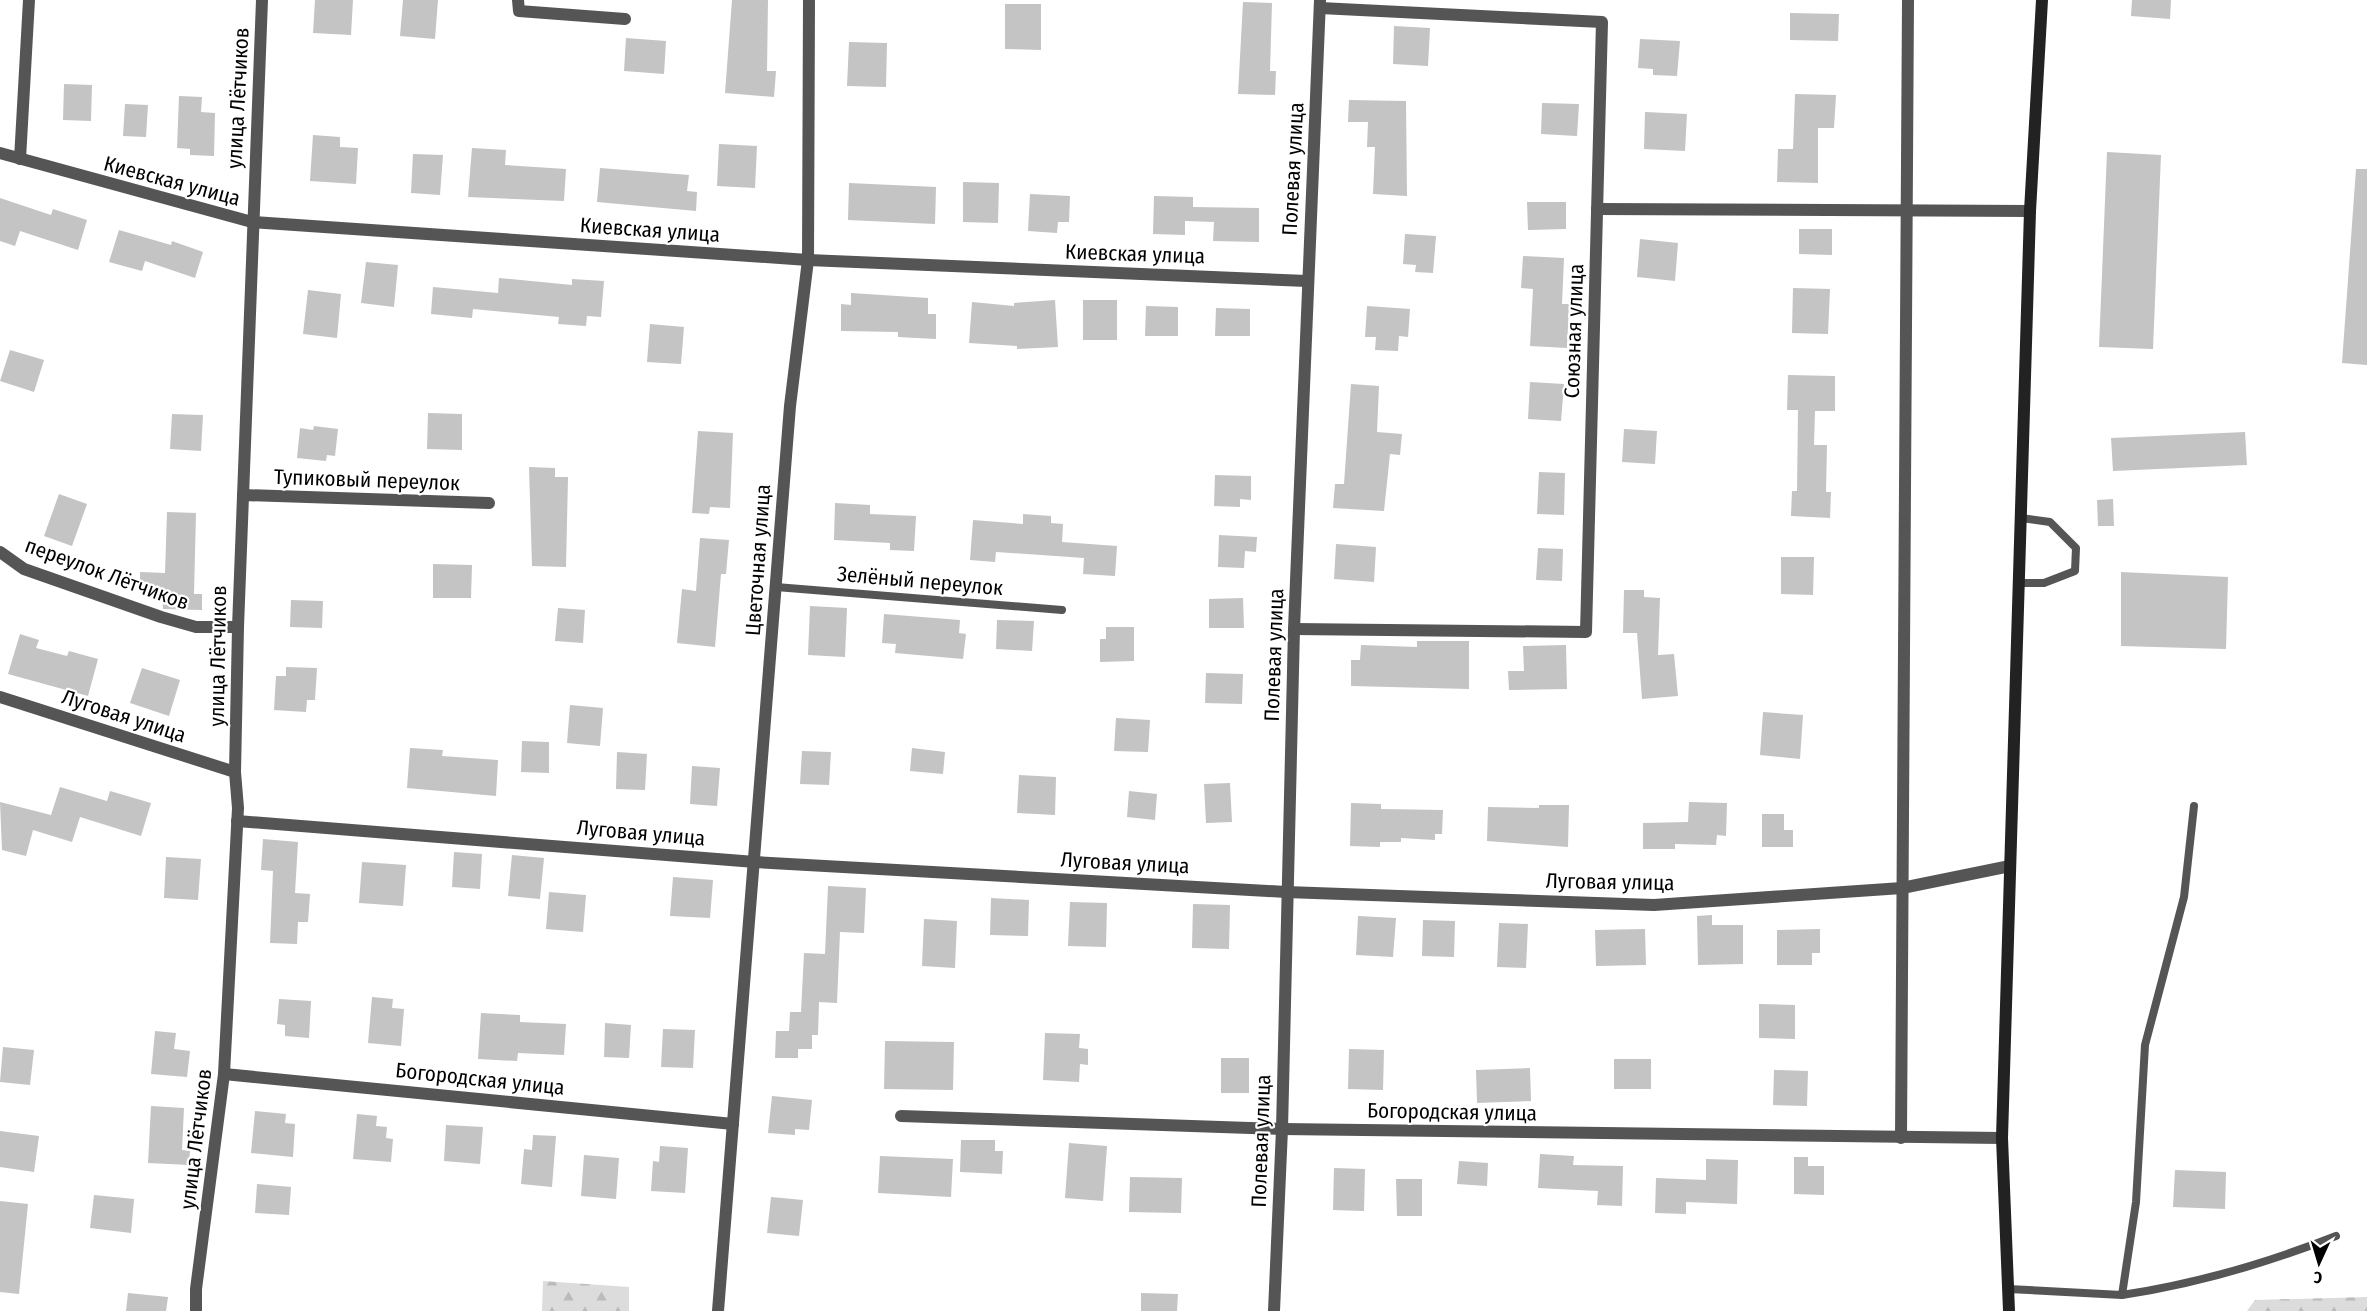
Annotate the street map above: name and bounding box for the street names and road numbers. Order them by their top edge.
street label: улица Лётчиков [221,27,255,169]
street label: Полевая улица [1277,102,1309,236]
street label: Киевская улица [101,150,243,212]
street label: Киевская улица [579,212,721,248]
street label: Киевская улица [1065,239,1205,269]
street label: Союзная улица [1559,263,1589,399]
street label: Тупиковый переулок [274,464,460,496]
street label: Цветочная улица [740,483,776,637]
street label: переулок Лётчиков [22,532,192,616]
street label: Зелёный переулок [836,561,1004,601]
street label: улица Лётчиков [204,585,232,727]
street label: Полевая улица [1259,588,1289,722]
street label: Луговая улица [59,684,189,748]
street label: Луговая улица [576,814,706,852]
street label: Луговая улица [1060,847,1190,879]
street label: Луговая улица [1545,868,1675,896]
street label: Богородская улица [394,1057,566,1101]
street label: улица Лётчиков [174,1067,218,1211]
street label: Полевая улица [1246,1074,1276,1208]
street label: Богородская улица [1367,1098,1537,1126]

